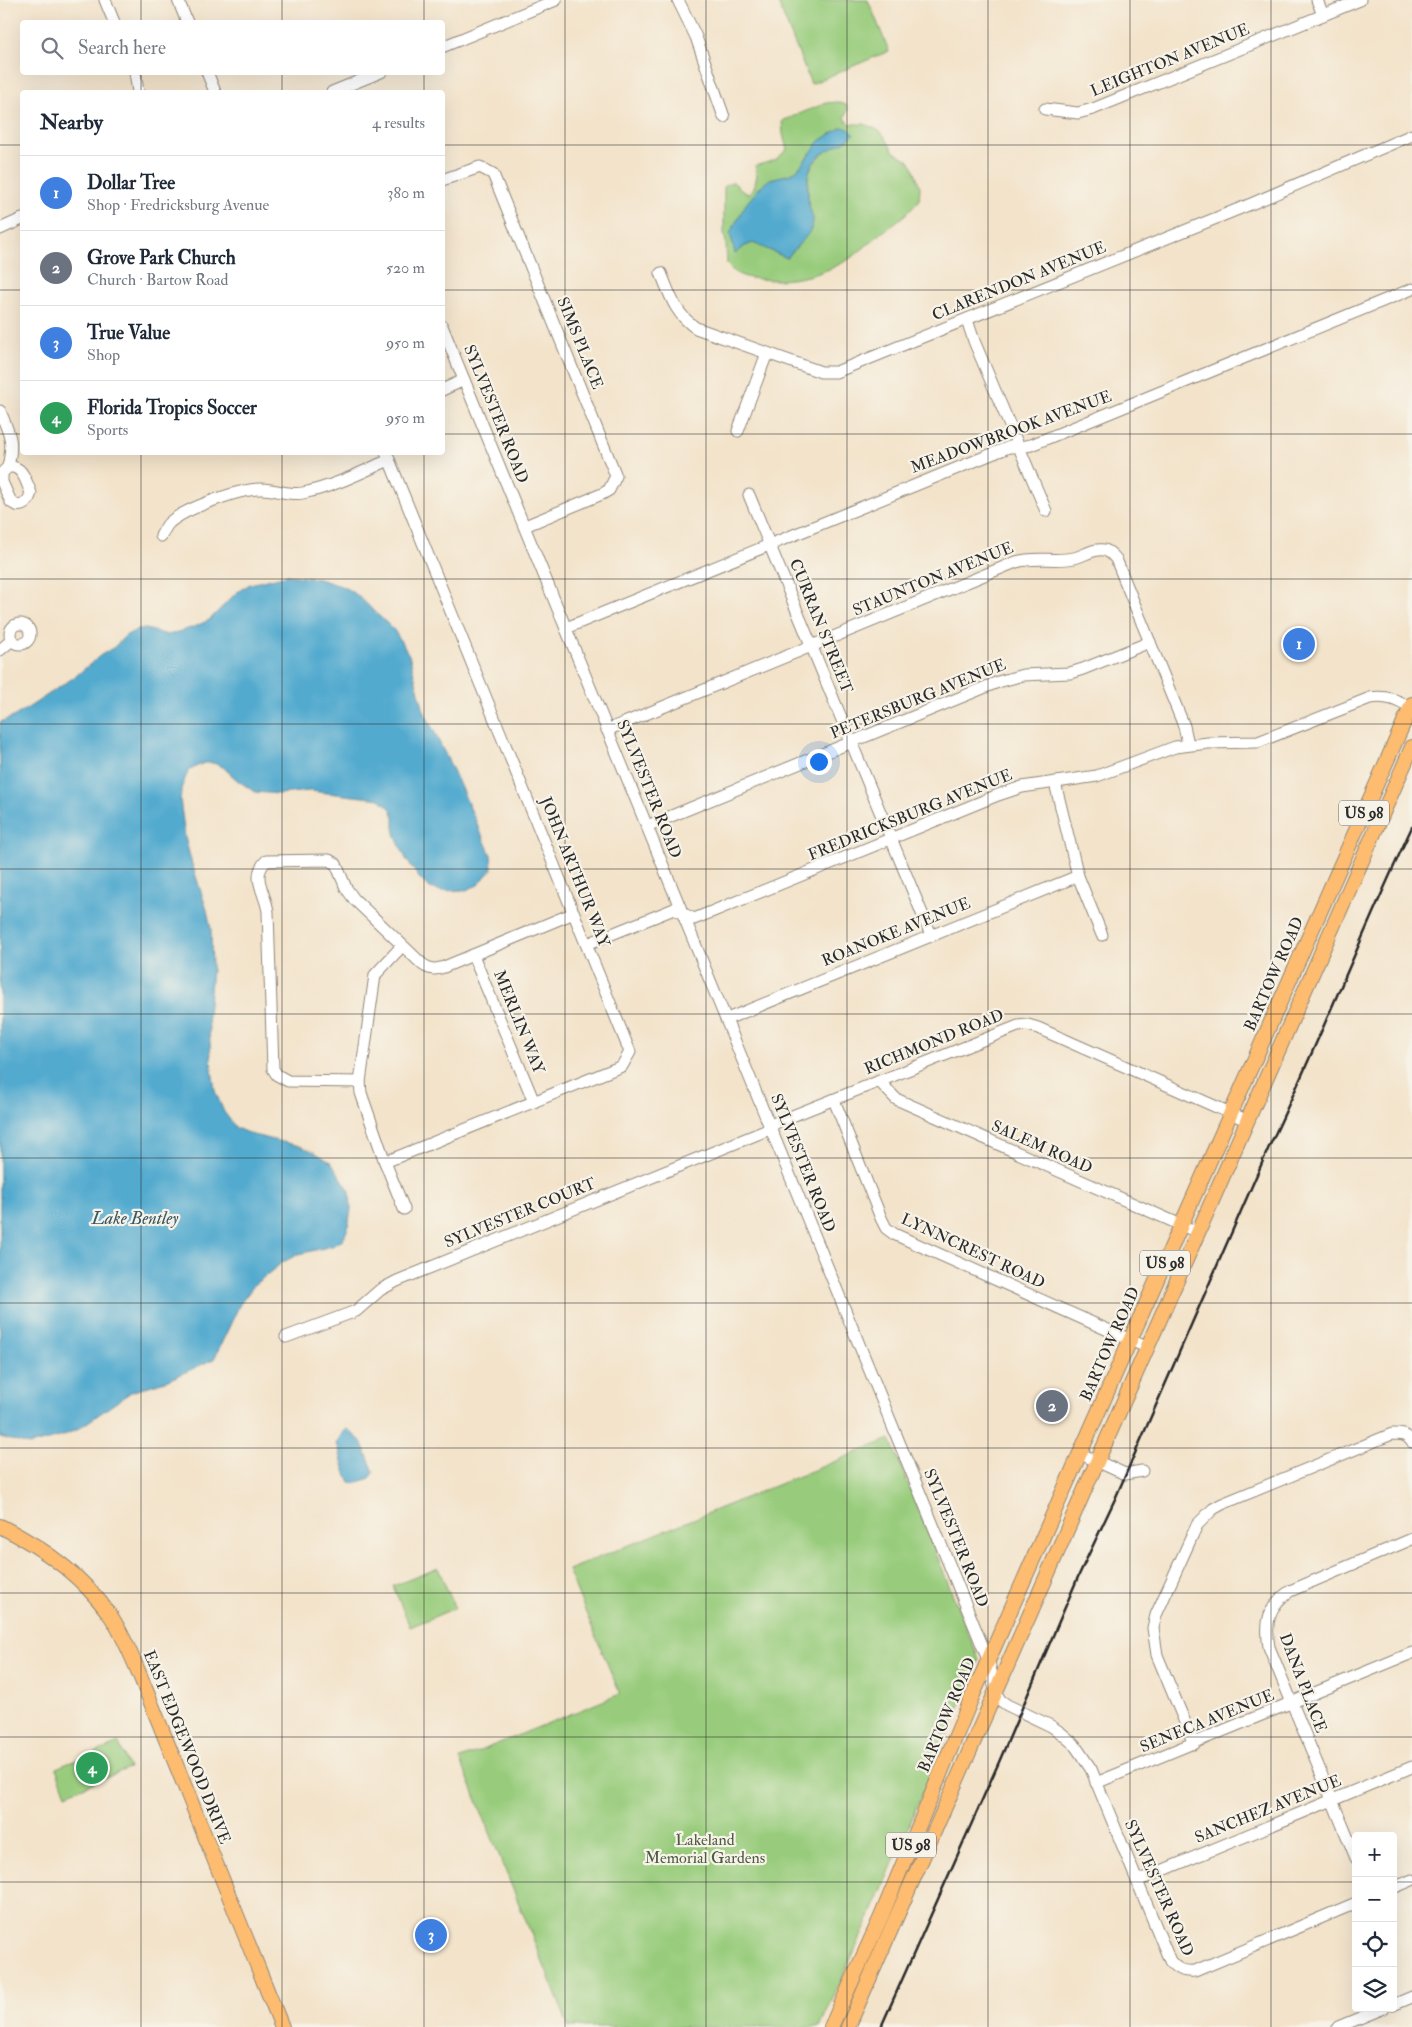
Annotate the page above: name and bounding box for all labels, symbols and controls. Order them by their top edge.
street label: LEIGHTON AVENUE [1088,19,1252,101]
search box [20,20,445,75]
icon: search [38,34,66,62]
text: Search here [78,36,166,60]
text: Nearby [40,109,103,136]
text: 4 results [372,113,425,133]
text: Dollar Tree [87,171,175,195]
text: 1 [53,183,59,203]
text: 380 m [387,183,425,203]
text: Shop · Fredricksburg Avenue [87,195,269,215]
street label: CLARENDON AVENUE [929,237,1109,325]
text: Grove Park Church [87,246,236,270]
text: 2 [52,258,60,278]
text: 520 m [386,258,425,278]
text: Church · Bartow Road [87,270,228,290]
street label: SIMS PLACE [552,294,608,392]
text: True Value [87,321,170,345]
text: 3 [53,333,59,353]
text: 950 m [386,333,425,353]
street label: SYLVESTER ROAD [459,342,533,486]
text: Shop [87,345,120,365]
street label: MEADOWBROOK AVENUE [908,386,1114,478]
text: Florida Tropics Soccer [87,396,257,420]
text: 4 [52,408,60,428]
text: 950 m [386,408,425,428]
text: Sports [87,420,128,440]
street label: STAUNTON AVENUE [850,538,1016,620]
street label: CURRAN STREET [785,556,857,696]
pin: 1 [1283,625,1315,663]
street label: PETERSBURG AVENUE [827,655,1009,743]
street label: SYLVESTER ROAD [612,717,686,861]
your location [806,749,832,775]
street label: FREDRICKSBURG AVENUE [805,765,1015,865]
street label: JOHN ARTHUR WAY [534,793,615,952]
road number: US 98 [1339,800,1389,826]
street label: ROANOKE AVENUE [819,893,973,971]
street label: BARTOW ROAD [1240,914,1308,1034]
street label: MERLIN WAY [489,967,549,1078]
street label: RICHMOND ROAD [861,1005,1007,1079]
street label: SYLVESTER ROAD [766,1091,840,1235]
street label: SALEM ROAD [989,1116,1095,1178]
street label: SYLVESTER COURT [441,1173,599,1252]
water label: Lake Bentley [91,1207,179,1230]
street label: LYNNCREST ROAD [898,1209,1048,1293]
road number: US 98 [1140,1250,1190,1276]
street label: BARTOW ROAD [1076,1284,1144,1404]
pin: 2 [1036,1387,1068,1425]
street label: SYLVESTER ROAD [919,1466,993,1610]
street label: DANA PLACE [1275,1630,1331,1736]
street label: EAST EDGEWOOD DRIVE [139,1647,235,1847]
street label: BARTOW ROAD [914,1654,980,1776]
street label: SENECA AVENUE [1137,1685,1277,1757]
pin: 4 [76,1749,108,1787]
street label: SANCHEZ AVENUE [1192,1770,1344,1848]
street label: SYLVESTER ROAD [1120,1817,1198,1959]
park label: Lakeland Memorial Gardens [645,1830,765,1868]
road number: US 98 [886,1832,936,1858]
map controls [1352,1832,1397,2012]
button: + [1352,1832,1397,1877]
button: − [1352,1877,1397,1922]
pin: 3 [415,1916,447,1954]
button: locate [1352,1922,1397,1967]
button: layers [1352,1967,1397,2012]

